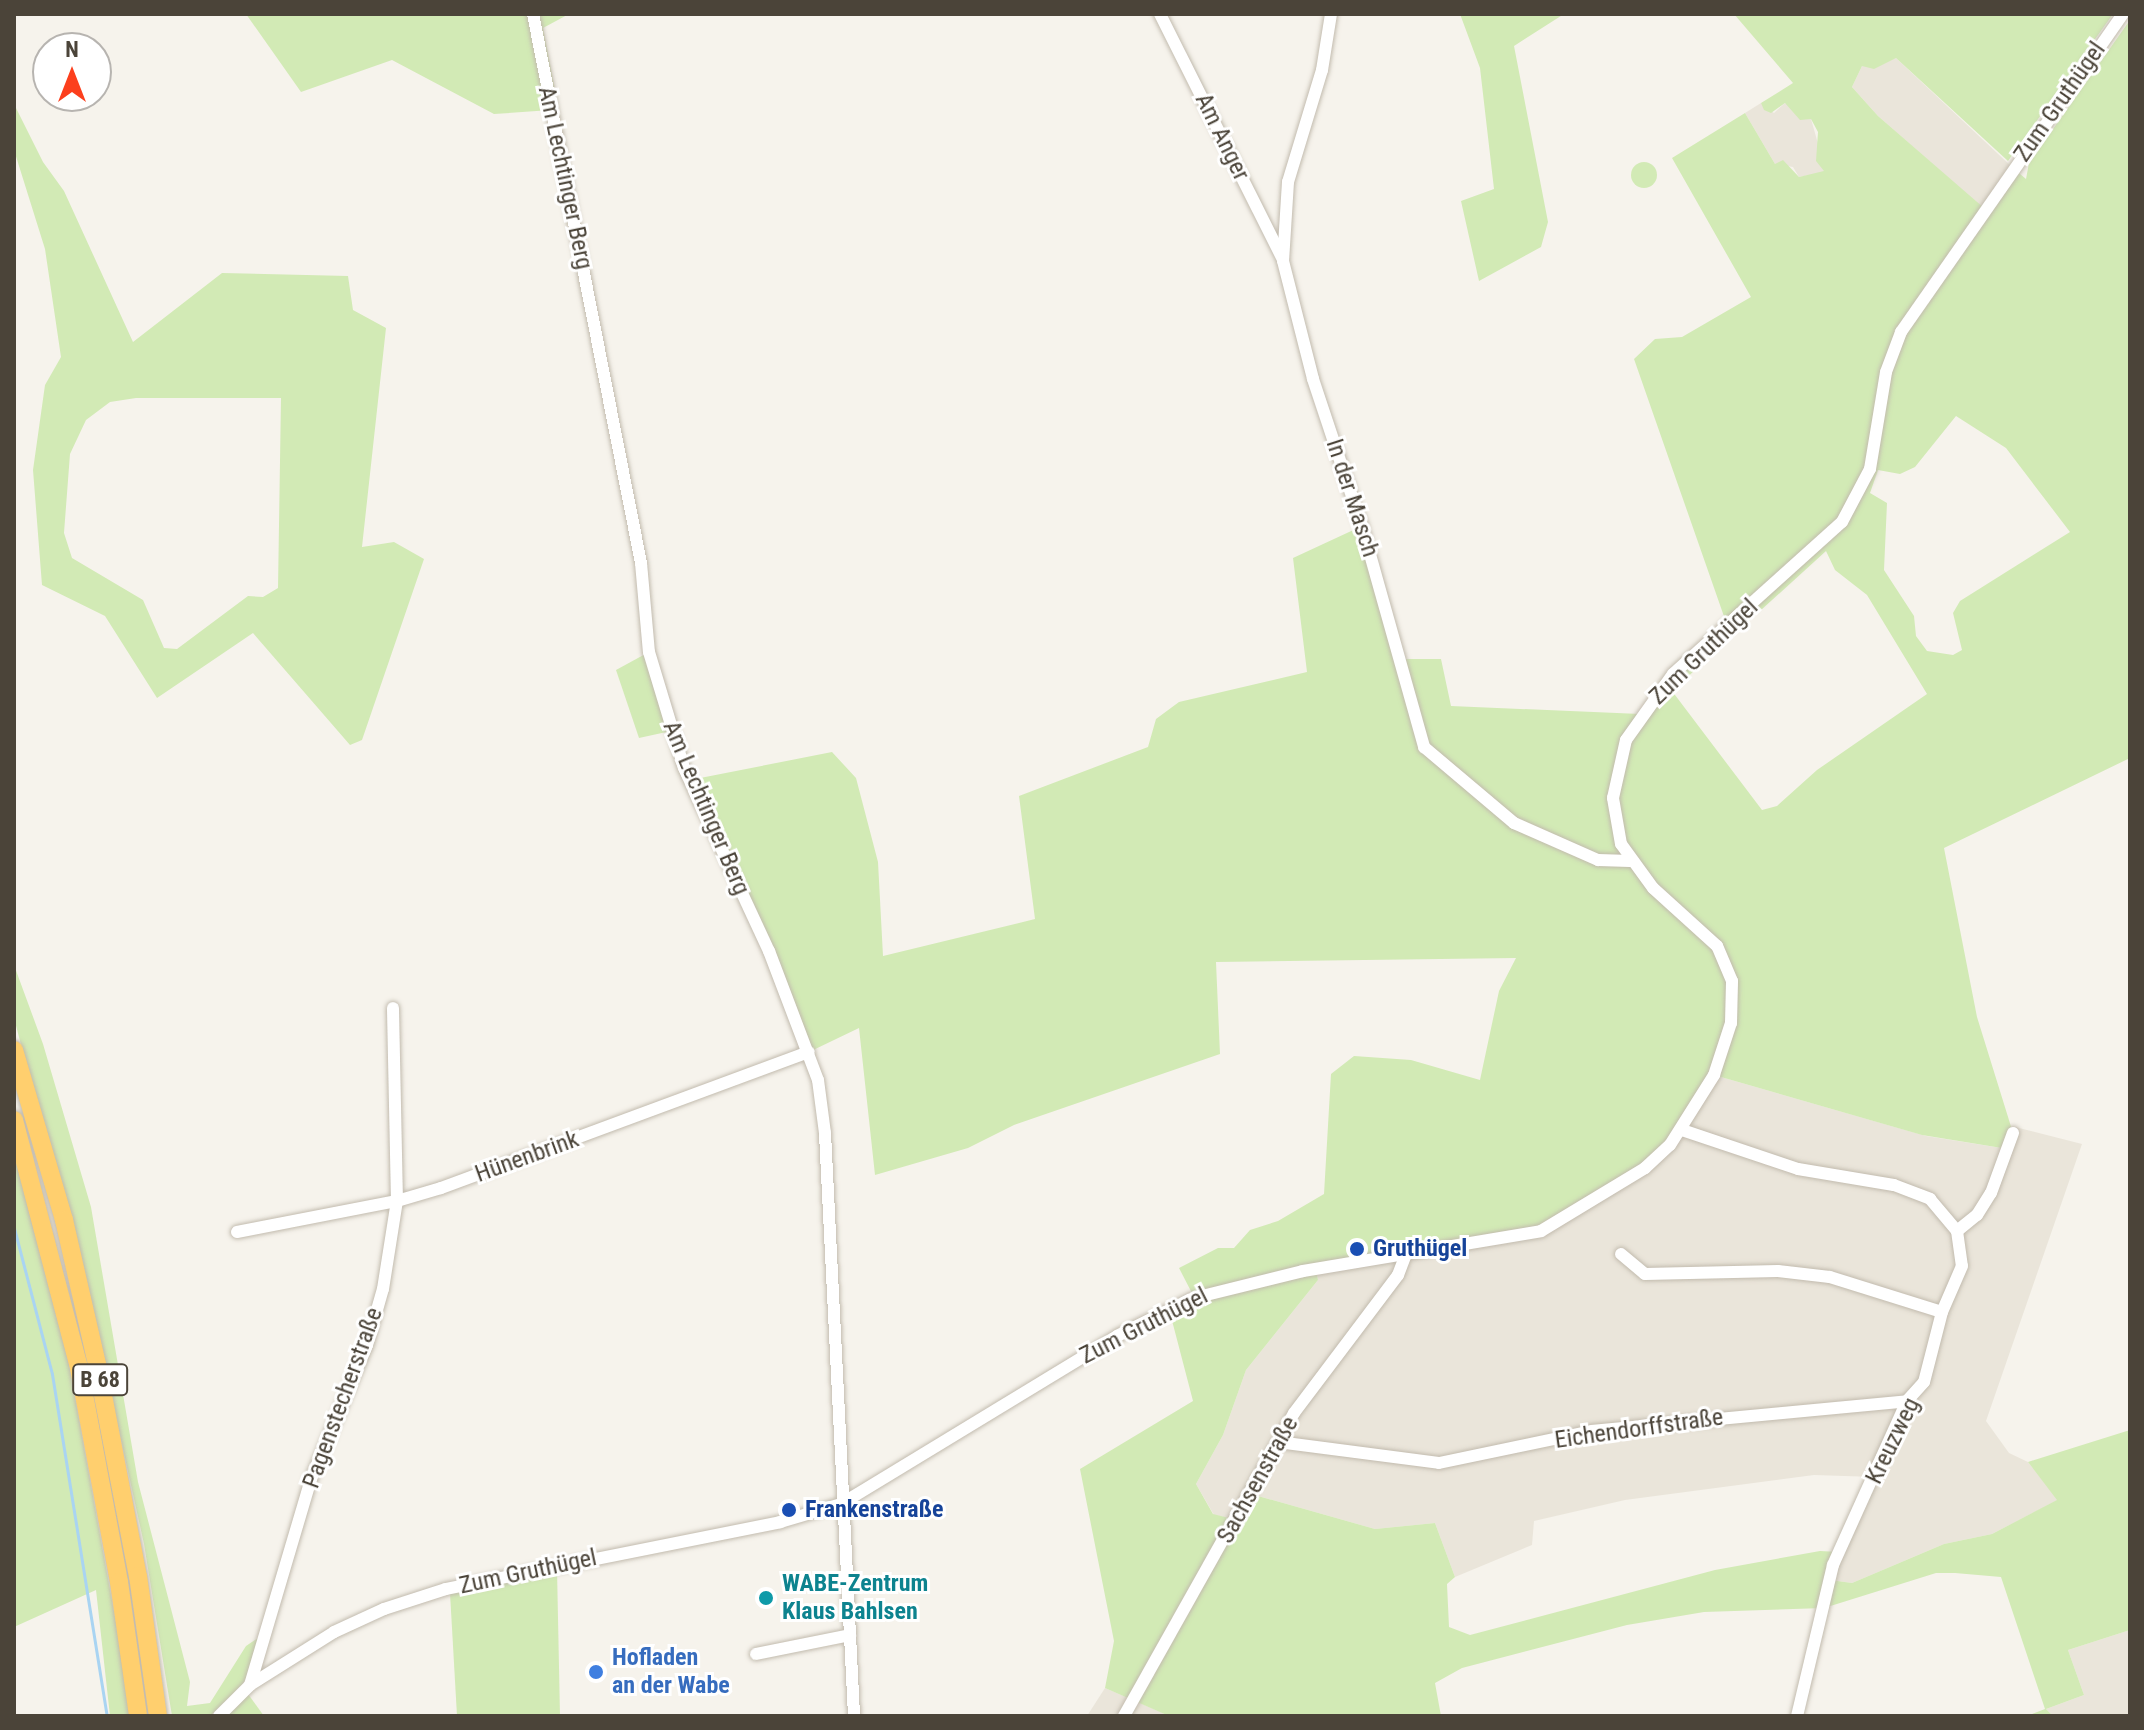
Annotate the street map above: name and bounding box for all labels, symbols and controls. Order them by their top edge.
north arrow [32,32,112,112]
text: N [65,37,79,62]
street label: Zum Gruthügel [2008,37,2112,167]
street label: Am Lechtinger Berg [532,84,598,272]
street label: Am Anger [1189,89,1255,185]
street label: In der Masch [1319,435,1385,561]
street label: Zum Gruthügel [1644,593,1764,711]
street label: Am Lechtinger Berg [656,717,756,899]
street label: Hünenbrink [471,1125,583,1189]
place label: Gruthügel [1373,1235,1467,1263]
marker: Gruthügel [1348,1240,1366,1258]
street label: Zum Gruthügel [1075,1282,1213,1370]
street label: Pagenstecherstraße [297,1304,389,1492]
road number: B 68 [72,1362,128,1398]
street label: Kreuzweg [1860,1393,1926,1489]
street label: Eichendorffstraße [1553,1403,1725,1455]
street label: Sachsenstraße [1211,1412,1305,1548]
place label: Frankenstraße [805,1496,943,1524]
marker: Frankenstraße [780,1501,798,1519]
street label: Zum Gruthügel [457,1543,599,1601]
place label: WABE-Zentrum Klaus Bahlsen [782,1570,928,1626]
marker: WABE-Zentrum Klaus Bahlsen [757,1589,775,1607]
place label: Hofladen an der Wabe [612,1644,730,1700]
marker: Hofladen an der Wabe [587,1663,605,1681]

